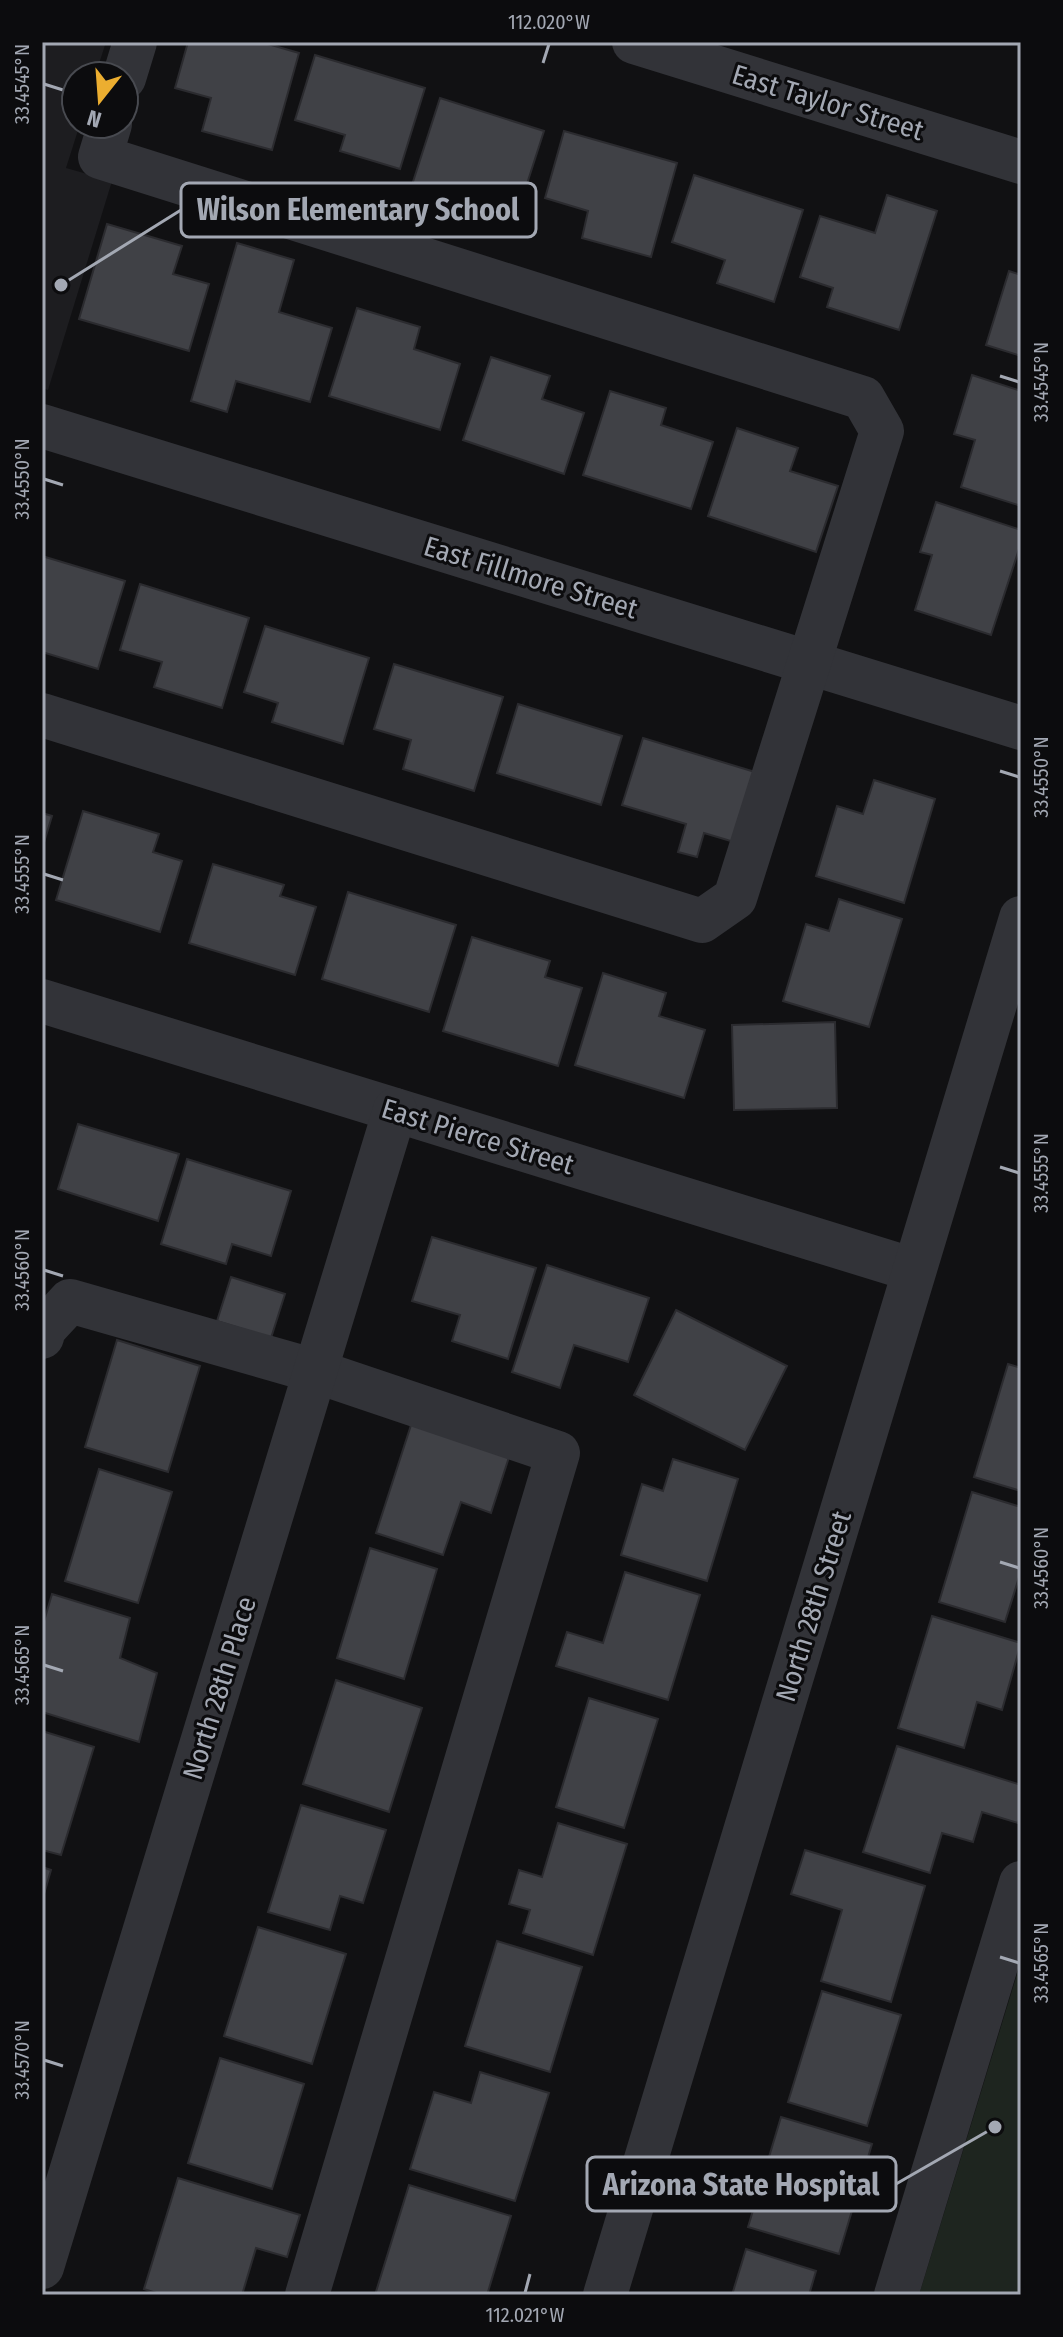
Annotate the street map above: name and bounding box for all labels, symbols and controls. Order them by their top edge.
text: 112.020°W [508,10,590,34]
text: 33.4545°N [10,44,34,124]
street label: East Taylor Street [728,58,928,148]
north arrow [60,60,140,140]
text: N [84,104,105,133]
callout: Wilson Elementary School [181,183,536,237]
text: Wilson Elementary School [197,192,520,228]
text: 33.4545°N [1029,342,1053,422]
text: 33.4550°N [10,438,34,520]
street label: East Fillmore Street [420,529,643,626]
text: 33.4550°N [1029,736,1053,818]
text: 33.4555°N [10,834,34,914]
street label: East Pierce Street [378,1092,579,1182]
text: 33.4555°N [1029,1133,1053,1213]
text: 33.4560°N [10,1229,34,1311]
street label: North 28th Street [769,1506,858,1705]
text: 33.4560°N [1029,1527,1053,1609]
street label: North 28th Place [176,1593,263,1784]
text: 33.4565°N [10,1625,34,1705]
text: 33.4565°N [1029,1923,1053,2003]
text: 33.4570°N [10,2020,34,2100]
callout: Arizona State Hospital [587,2157,896,2211]
text: Arizona State Hospital [602,2167,880,2203]
text: 112.021°W [486,2303,564,2327]

